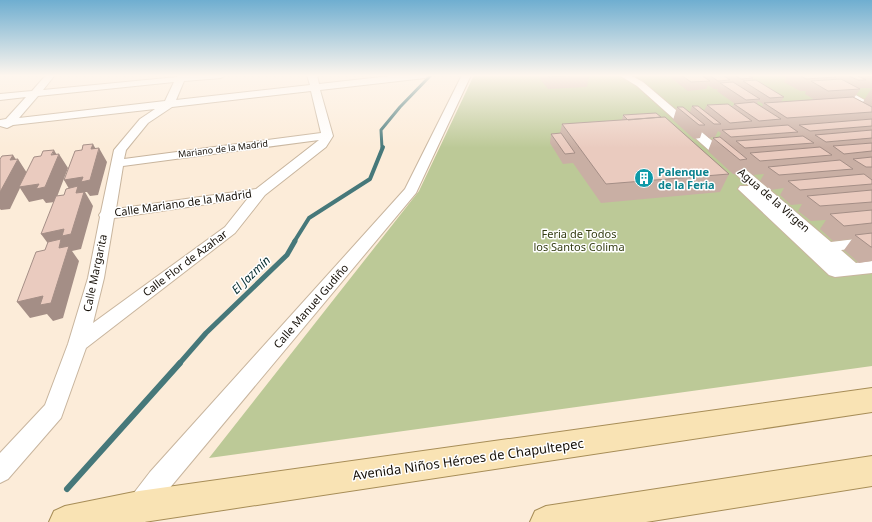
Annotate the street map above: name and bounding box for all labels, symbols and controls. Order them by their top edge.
street label: Mariano de la Madrid [177,137,269,160]
place label: Palenque de la Feria [658,164,715,192]
street label: Agua de la Virgen [735,164,814,235]
building icon: Palenque de la Feria [633,167,655,189]
street label: Calle Mariano de la Madrid [113,185,253,220]
street label: Calle Flor de Azahar [139,226,230,299]
park label: Feria de Todos los Santos Colima [533,226,625,254]
street label: Calle Margarita [79,233,110,313]
water label: El Jazmín [227,252,274,298]
street label: Calle Manuel Gudiño [270,260,352,351]
street label: Avenida Niños Héroes de Chapultepec [351,434,585,484]

